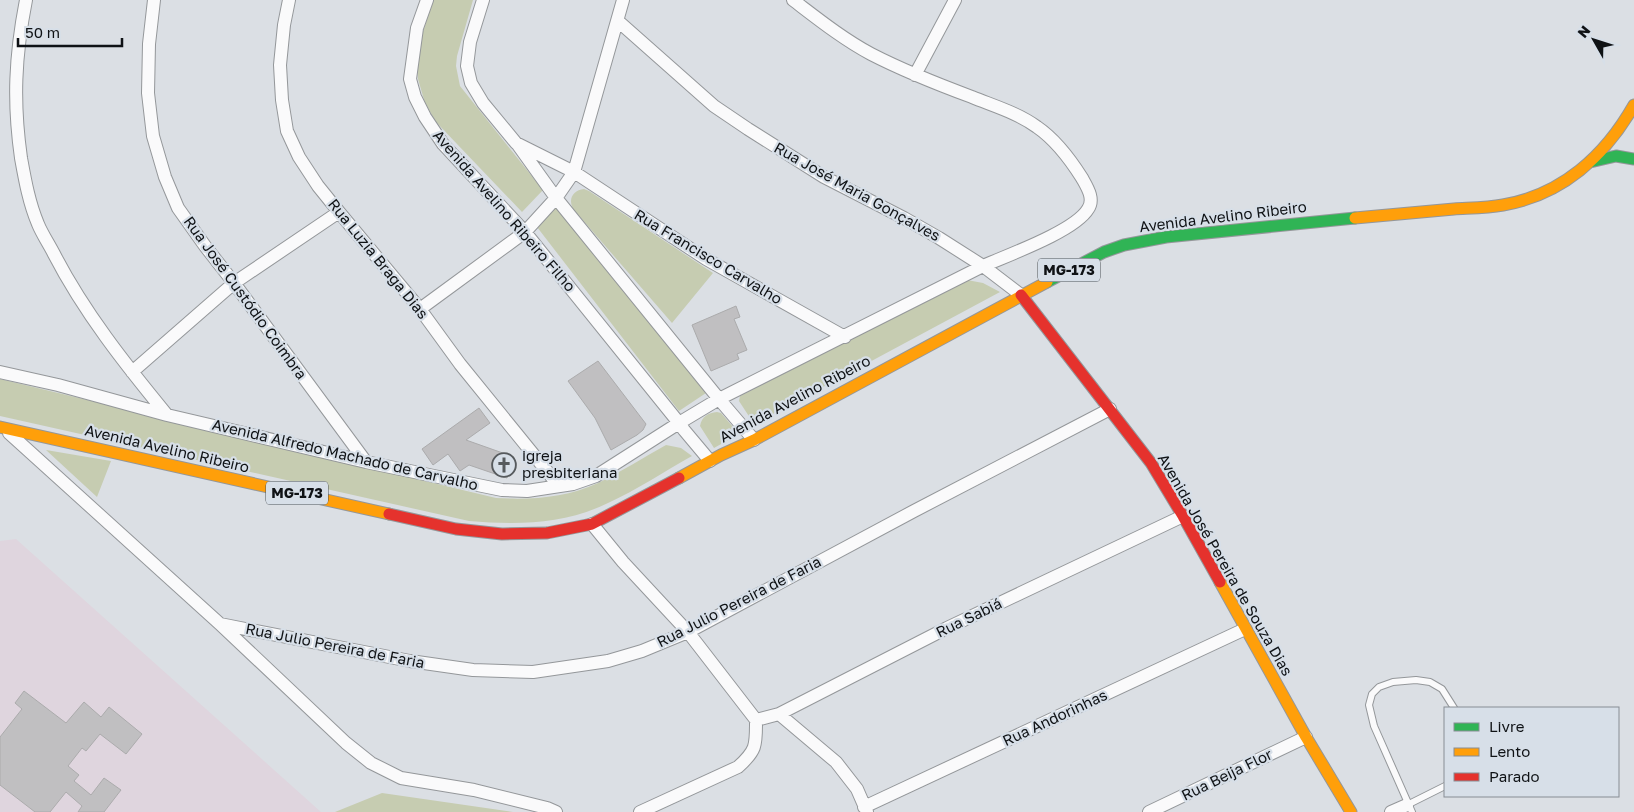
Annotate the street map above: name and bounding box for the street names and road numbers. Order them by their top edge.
street label: Avenida Avelino Ribeiro Filho [430,126,580,295]
street label: Rua José Maria Gonçalves [771,138,944,244]
street label: Rua Luzia Braga Dias [325,195,433,322]
street label: Avenida Avelino Ribeiro [1138,197,1307,235]
street label: Rua Francisco Carvalho [631,205,786,307]
street label: Rua José Custódio Coimbra [181,212,311,382]
road number: MG-173 [1038,258,1100,282]
street label: Avenida Avelino Ribeiro [716,351,873,446]
street label: Avenida Alfredo Machado de Carvalho [211,415,480,493]
street label: Avenida Avelino Ribeiro [83,420,251,476]
street label: Avenida José Pereira de Souza Dias [1155,450,1297,679]
road number: MG-173 [266,482,328,504]
street label: Rua Julio Pereira de Faria [653,552,824,650]
street label: Rua Sabiá [933,593,1004,641]
street label: Rua Julio Pereira de Faria [244,619,426,671]
street label: Rua Andorinhas [999,685,1110,749]
street label: Rua Beija Flor [1178,744,1275,804]

